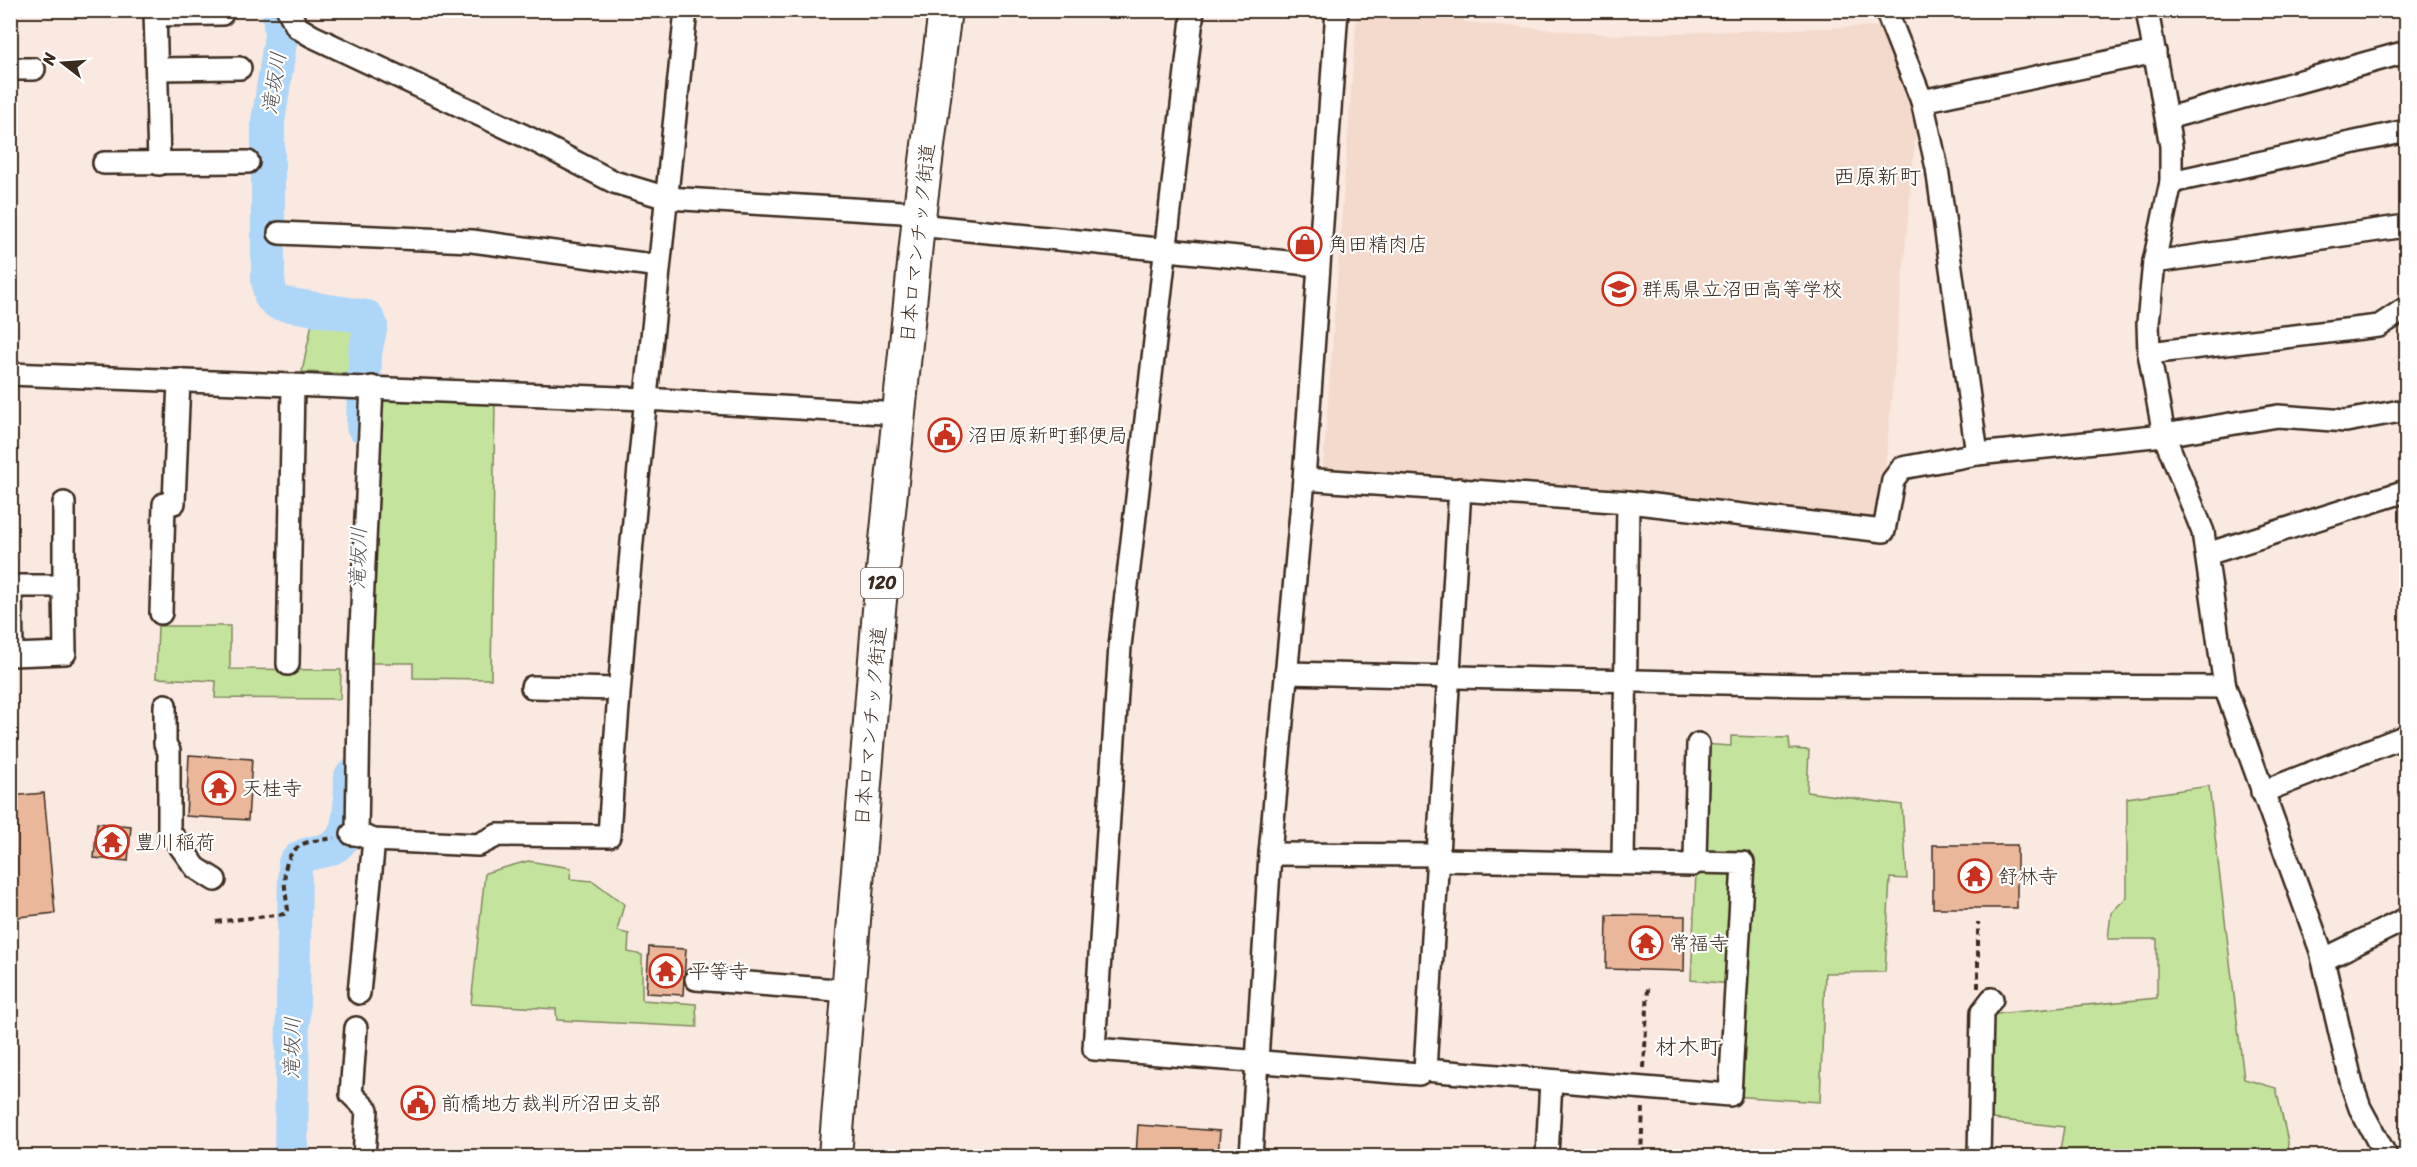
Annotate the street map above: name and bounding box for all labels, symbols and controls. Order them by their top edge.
north arrow [33,33,93,93]
text: N [33,48,65,69]
water label: 滝坂川 [250,49,298,117]
street label: 日本ロマンチック街道 [890,142,945,345]
district label: 西原新町 [1833,157,1921,196]
shop icon: 角田精肉店 [1287,226,1323,262]
place label: 角田精肉店 [1328,227,1428,262]
school or university icon: 群馬県立沼田高等学校 [1601,271,1637,307]
place label: 群馬県立沼田高等学校 [1642,272,1842,307]
public building icon: 沼田原新町郵便局 [927,417,963,453]
place label: 沼田原新町郵便局 [968,418,1128,453]
water label: 滝坂川 [338,526,378,590]
road number: 120 [861,568,903,598]
street label: 日本ロマンチック街道 [844,625,897,827]
temple icon: 天桂寺 [201,770,237,806]
place label: 天桂寺 [242,771,302,806]
temple icon: 豊川稲荷 [94,824,130,860]
place label: 豊川稲荷 [135,825,215,860]
temple icon: 舒林寺 [1957,858,1993,894]
place label: 舒林寺 [1998,859,2058,894]
temple icon: 常福寺 [1628,925,1664,961]
place label: 常福寺 [1669,926,1729,961]
temple icon: 平等寺 [648,953,684,989]
place label: 平等寺 [689,954,749,989]
water label: 滝坂川 [272,1016,312,1080]
district label: 材木町 [1655,1027,1721,1066]
public building icon: 前橋地方裁判所沼田支部 [400,1085,436,1121]
place label: 前橋地方裁判所沼田支部 [441,1086,661,1121]

